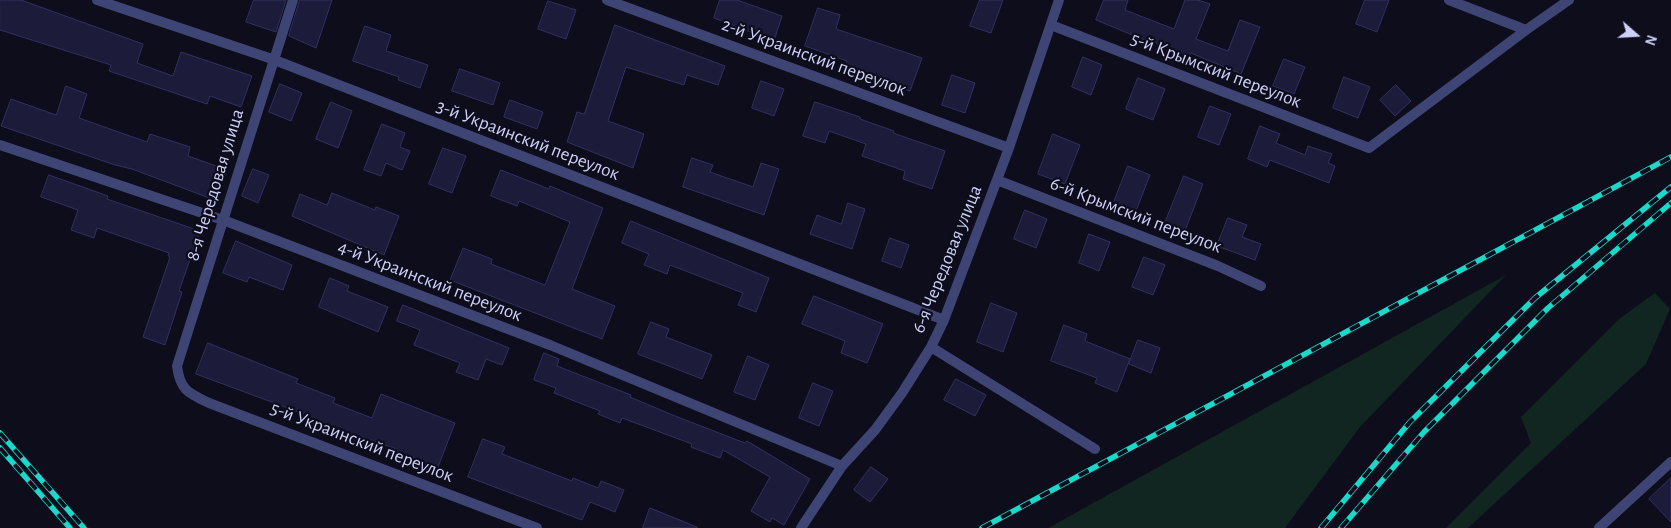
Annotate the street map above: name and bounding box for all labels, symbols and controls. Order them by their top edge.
north arrow [1611,10,1661,60]
street label: 2-й Украинский переулок [718,13,910,101]
street label: 5-й Крымский переулок [1127,27,1305,113]
text: N [1642,33,1658,47]
street label: 3-й Украинский переулок [433,95,623,185]
street label: 8-я Чередовая улица [181,106,249,264]
street label: 6-й Крымский переулок [1047,172,1225,258]
street label: 6-я Чередовая улица [907,182,987,336]
street label: 4-й Украинский переулок [335,235,525,327]
street label: 5-й Украинский переулок [267,397,457,487]

